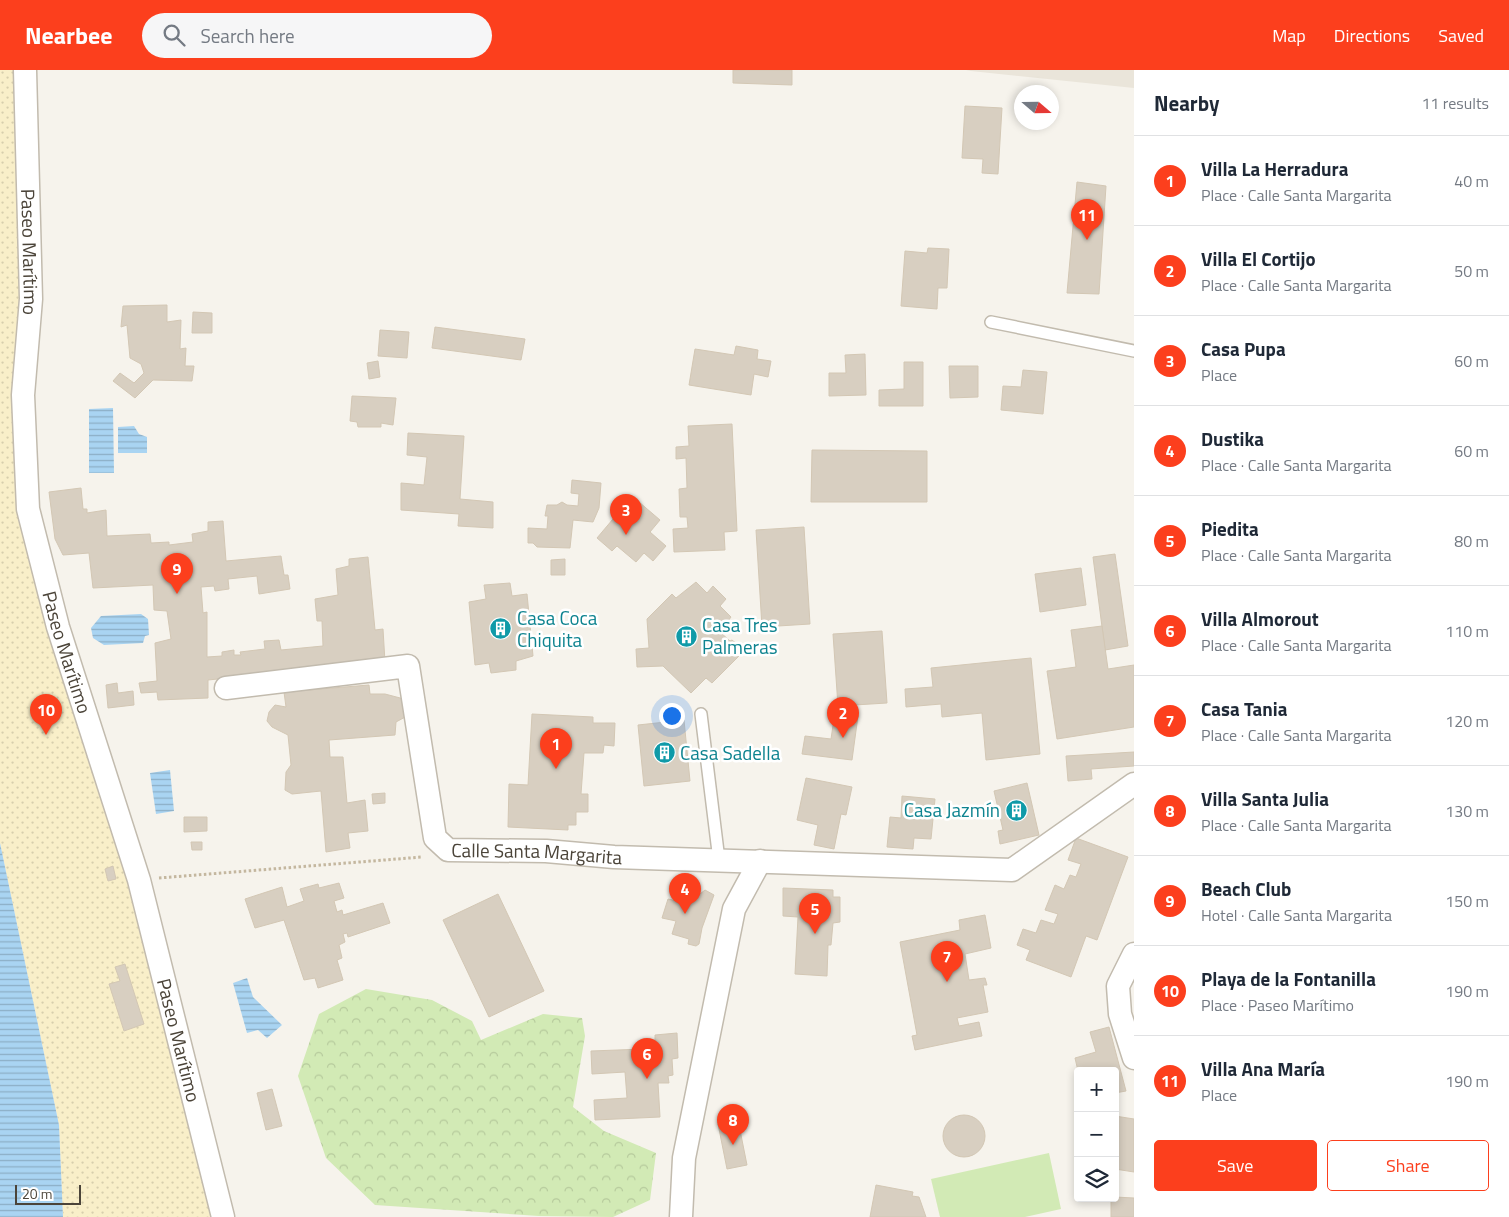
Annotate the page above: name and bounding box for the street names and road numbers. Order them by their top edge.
street label: Paseo Marítimo [14,188,46,316]
street label: Paseo Marítimo [35,588,100,717]
street label: Calle Santa Margarita [451,835,623,871]
street label: Paseo Marítimo [150,975,209,1105]

